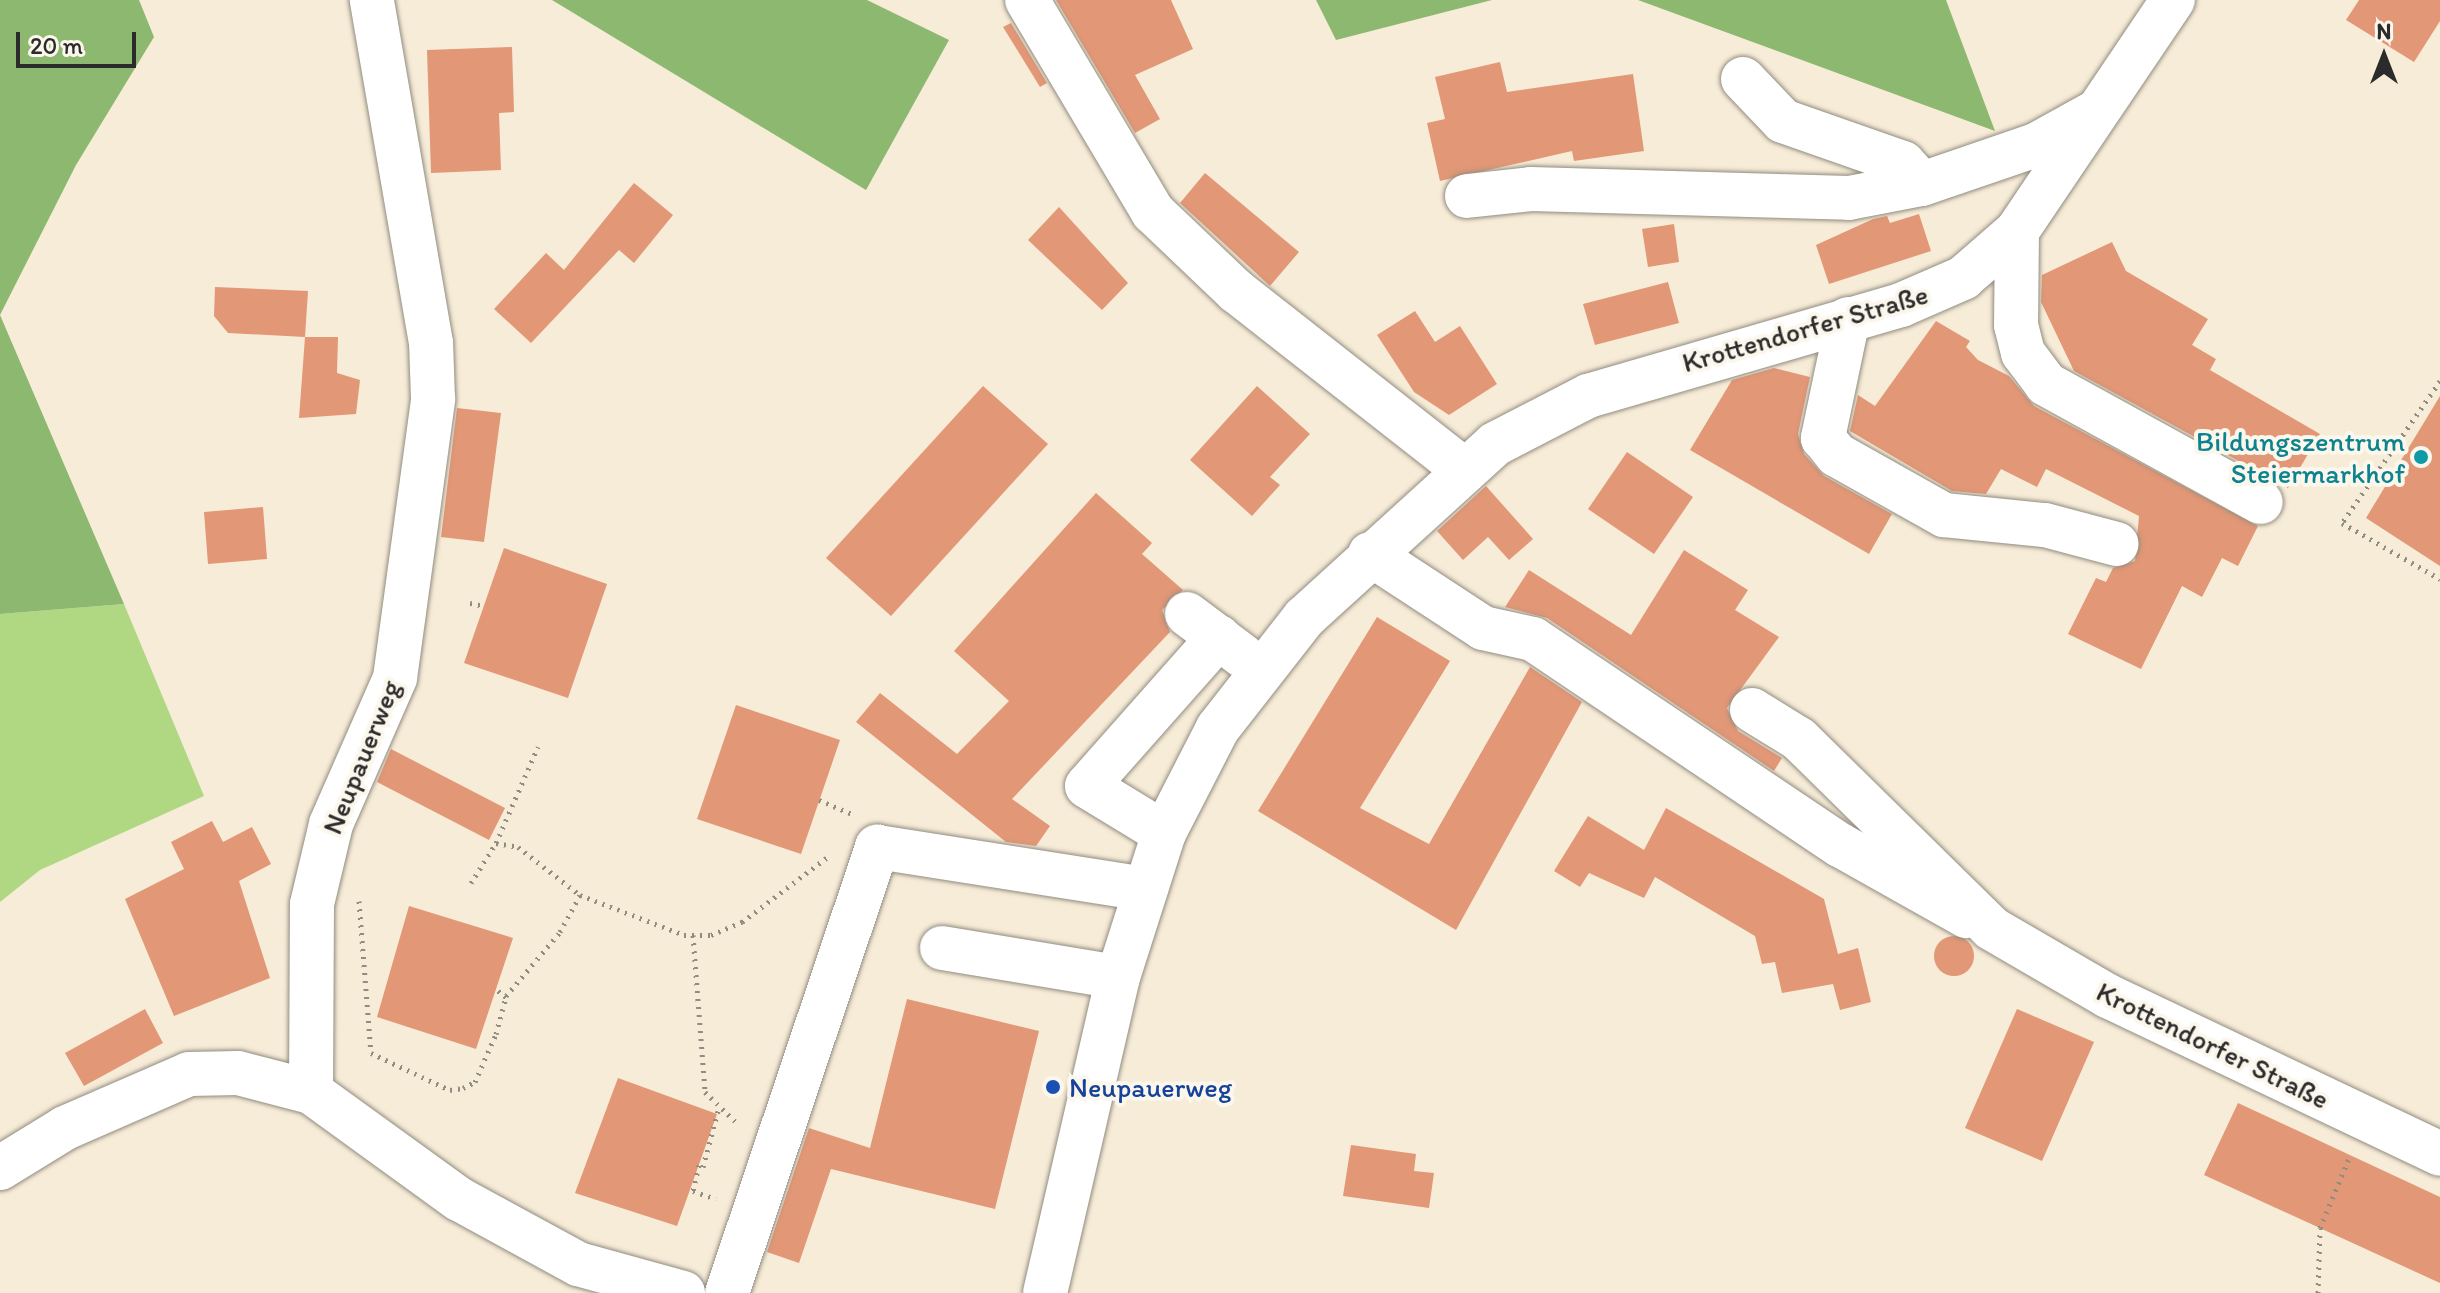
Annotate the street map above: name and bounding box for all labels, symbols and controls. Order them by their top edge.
scale bar [20,16,140,66]
north arrow [2344,16,2424,96]
text: N [2377,18,2391,45]
text: 20 m [30,31,83,60]
street label: Krottendorfer Straße [1678,277,1932,379]
place label: Bildungszentrum Steiermarkhof [2196,424,2405,490]
marker: Bildungszentrum Steiermarkhof [2412,448,2430,466]
street label: Neupauerweg [315,675,407,839]
street label: Krottendorfer Straße [2091,974,2335,1116]
place label: Neupauerweg [1069,1070,1232,1104]
marker: Neupauerweg [1044,1078,1062,1096]

